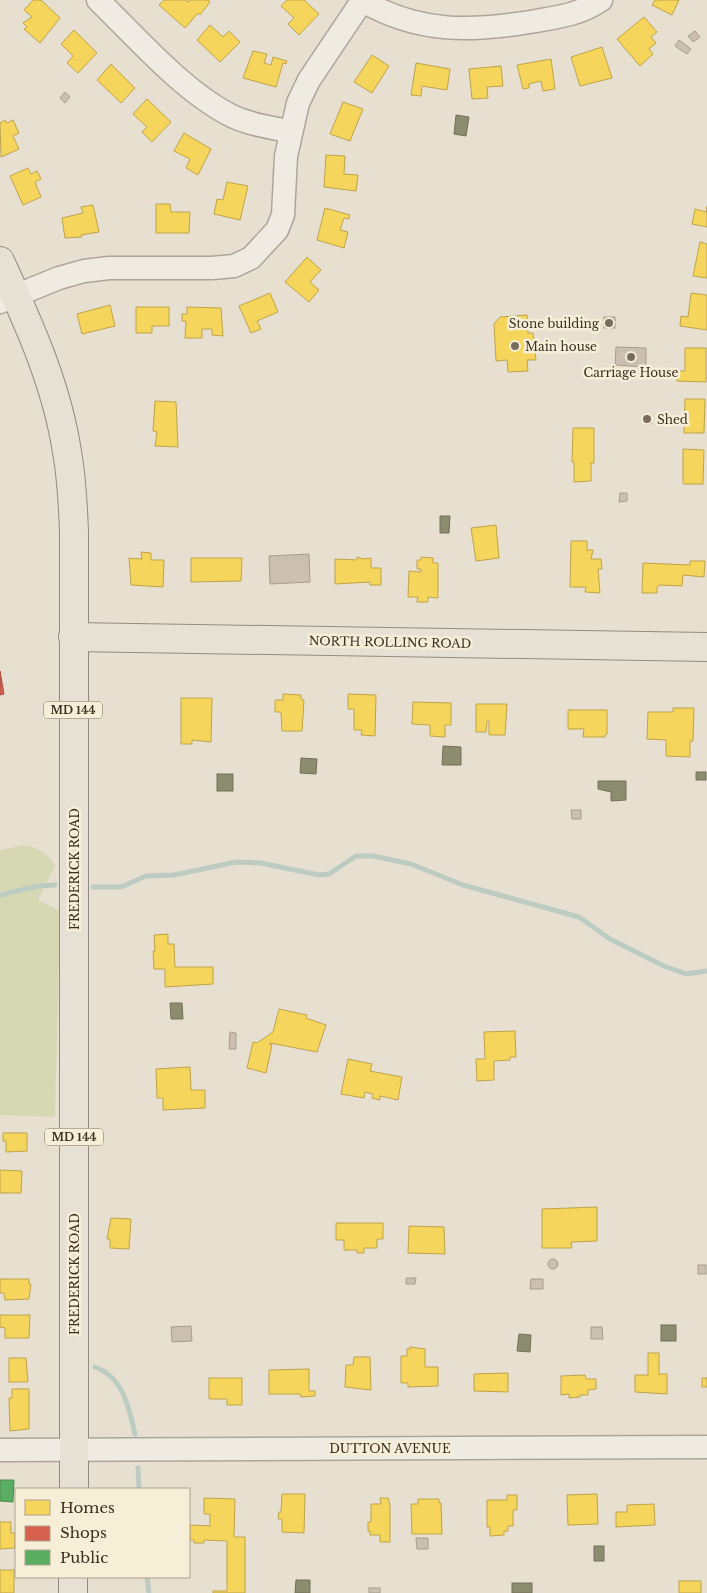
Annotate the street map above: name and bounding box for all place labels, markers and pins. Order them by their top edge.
place label: Stone building [509,316,600,331]
marker: Stone building [603,317,615,329]
place label: Main house [525,339,597,354]
marker: Main house [509,340,521,352]
marker: Carriage House [625,351,637,363]
place label: Carriage House [584,365,679,380]
place label: Shed [657,412,688,427]
marker: Shed [641,413,653,425]

